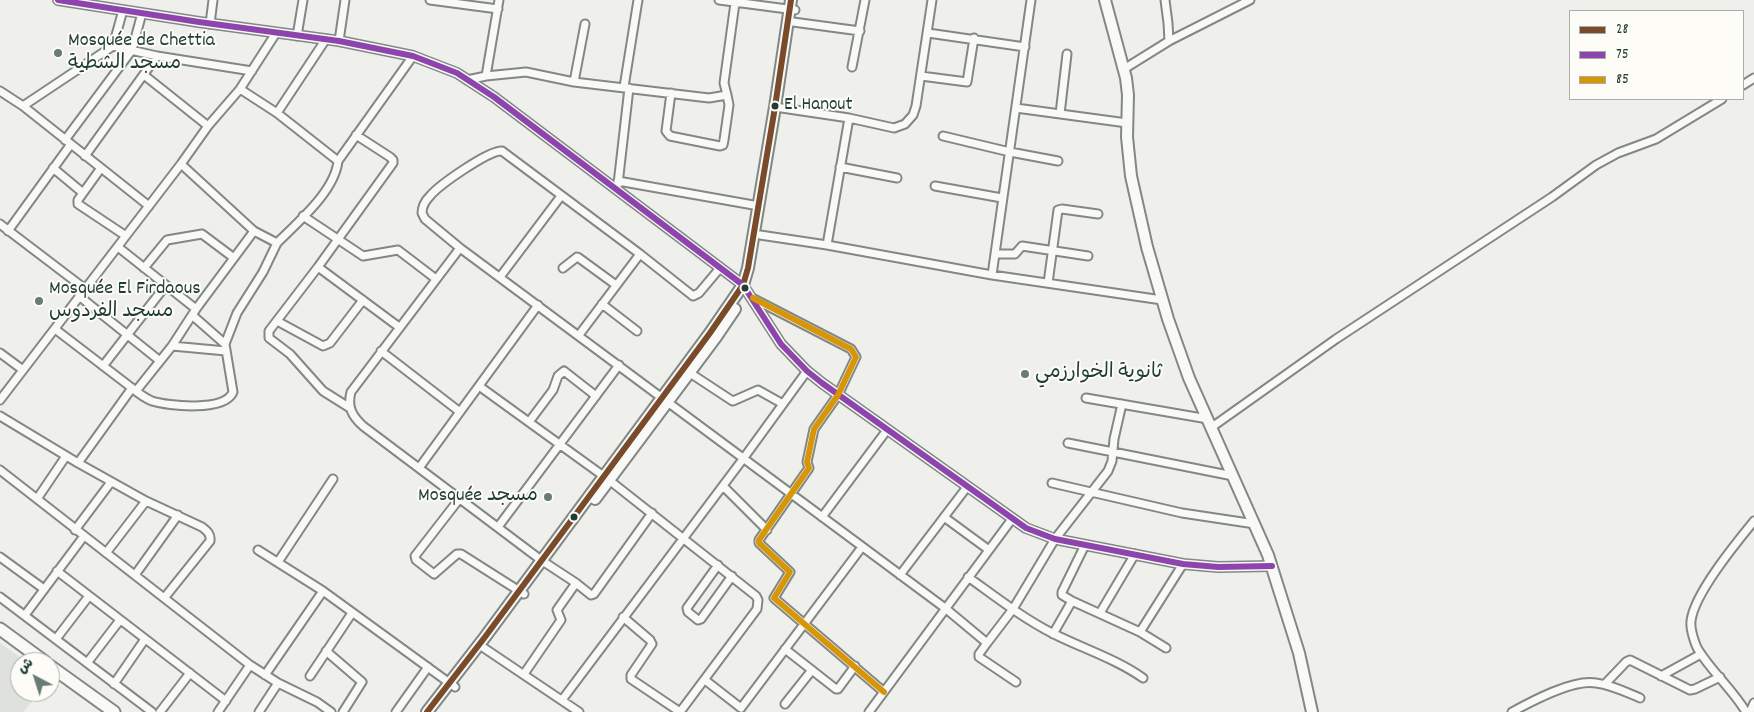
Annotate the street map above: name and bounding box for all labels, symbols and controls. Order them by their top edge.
legend [1569,10,1744,100]
text: 28 [1616,19,1629,41]
place label: Mosquée de Chettia مسجد الشطية [68,30,215,77]
text: 75 [1616,44,1629,66]
marker: Mosquée de Chettia مسجد الشطية [52,47,64,59]
text: 85 [1616,69,1629,91]
place label: El Hanout [784,95,853,117]
marker: El Hanout [770,101,780,111]
place label: Mosquée El Firdaous مسجد الفردوس [49,278,201,325]
unlabelled marker [740,283,750,293]
marker: Mosquée El Firdaous مسجد الفردوس [33,295,45,307]
place label: ثانوية الخوارزمي [1035,362,1162,386]
marker: ثانوية الخوارزمي [1019,368,1031,380]
place label: Mosquée مسجد [418,485,538,509]
marker: Mosquée مسجد [542,491,554,503]
unlabelled marker [569,512,579,522]
north arrow [10,652,60,702]
text: ش [14,654,38,679]

